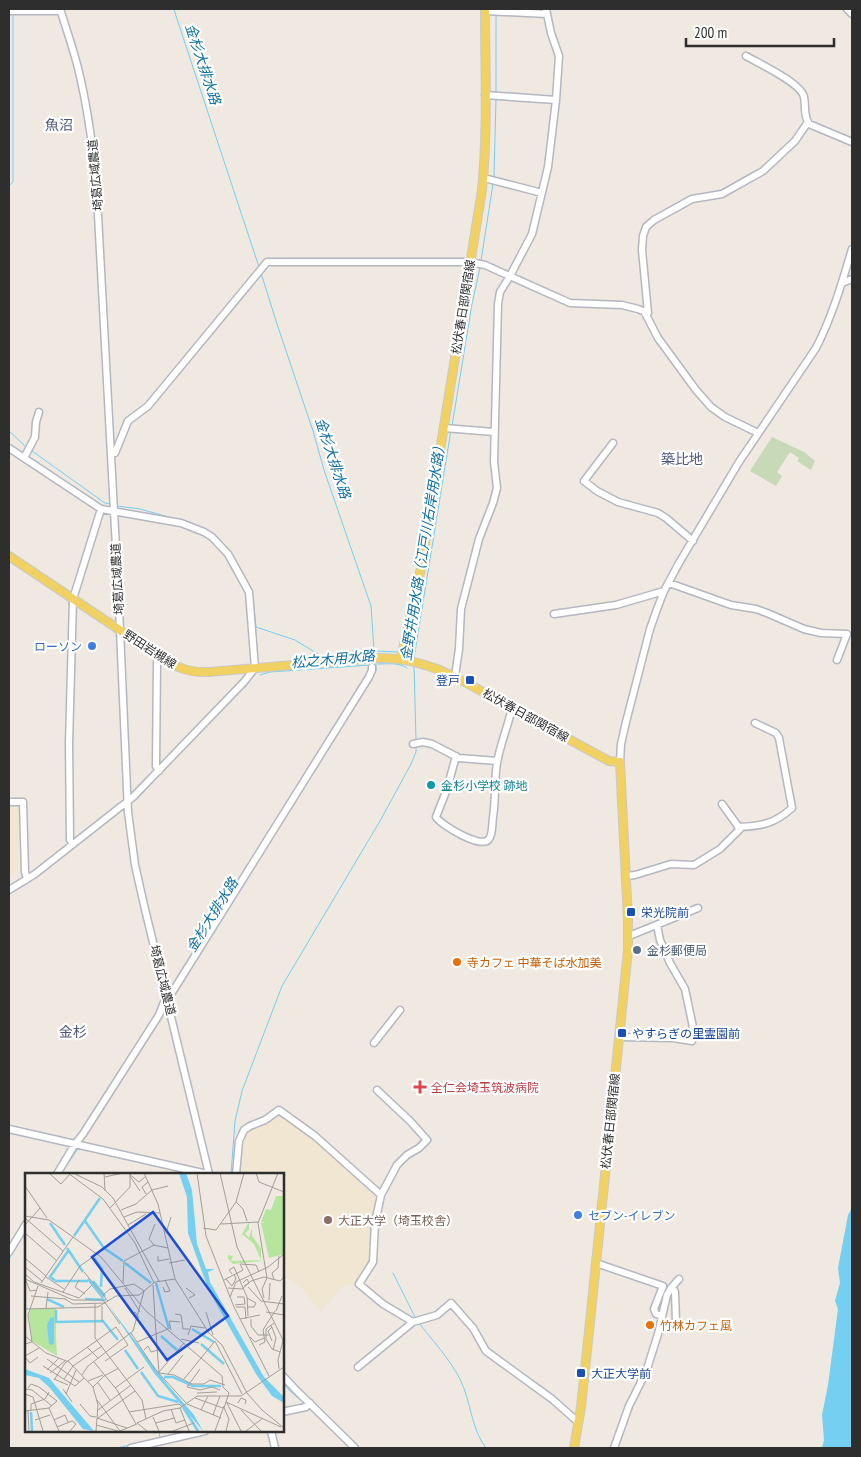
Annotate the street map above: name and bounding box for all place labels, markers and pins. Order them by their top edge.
place label: ローソン [34,639,82,654]
marker: ローソン [86,640,98,652]
place label: 登戸 [436,673,460,688]
marker: 登戸 [464,674,476,686]
place label: 金杉小学校 跡地 [441,778,528,793]
marker: 金杉小学校 跡地 [425,779,437,791]
place label: 栄光院前 [641,905,689,920]
marker: 栄光院前 [625,906,637,918]
place label: 金杉郵便局 [647,943,707,958]
marker: 金杉郵便局 [631,944,643,956]
place label: 寺カフェ 中華そば水加美 [467,955,602,970]
marker: 寺カフェ 中華そば水加美 [451,956,463,968]
place label: やすらぎの里霊園前 [632,1026,740,1041]
marker: やすらぎの里霊園前 [616,1027,628,1039]
marker: 全仁会埼玉筑波病院 [413,1080,427,1094]
place label: 全仁会埼玉筑波病院 [431,1080,539,1095]
place label: セブン-イレブン [588,1208,676,1223]
marker: セブン-イレブン [572,1209,584,1221]
place label: 大正大学（埼玉校舎） [338,1213,458,1228]
marker: 大正大学（埼玉校舎） [322,1214,334,1226]
place label: 竹林カフェ風 [660,1318,732,1333]
marker: 竹林カフェ風 [644,1319,656,1331]
place label: 大正大学前 [591,1366,651,1381]
marker: 大正大学前 [575,1367,587,1379]

